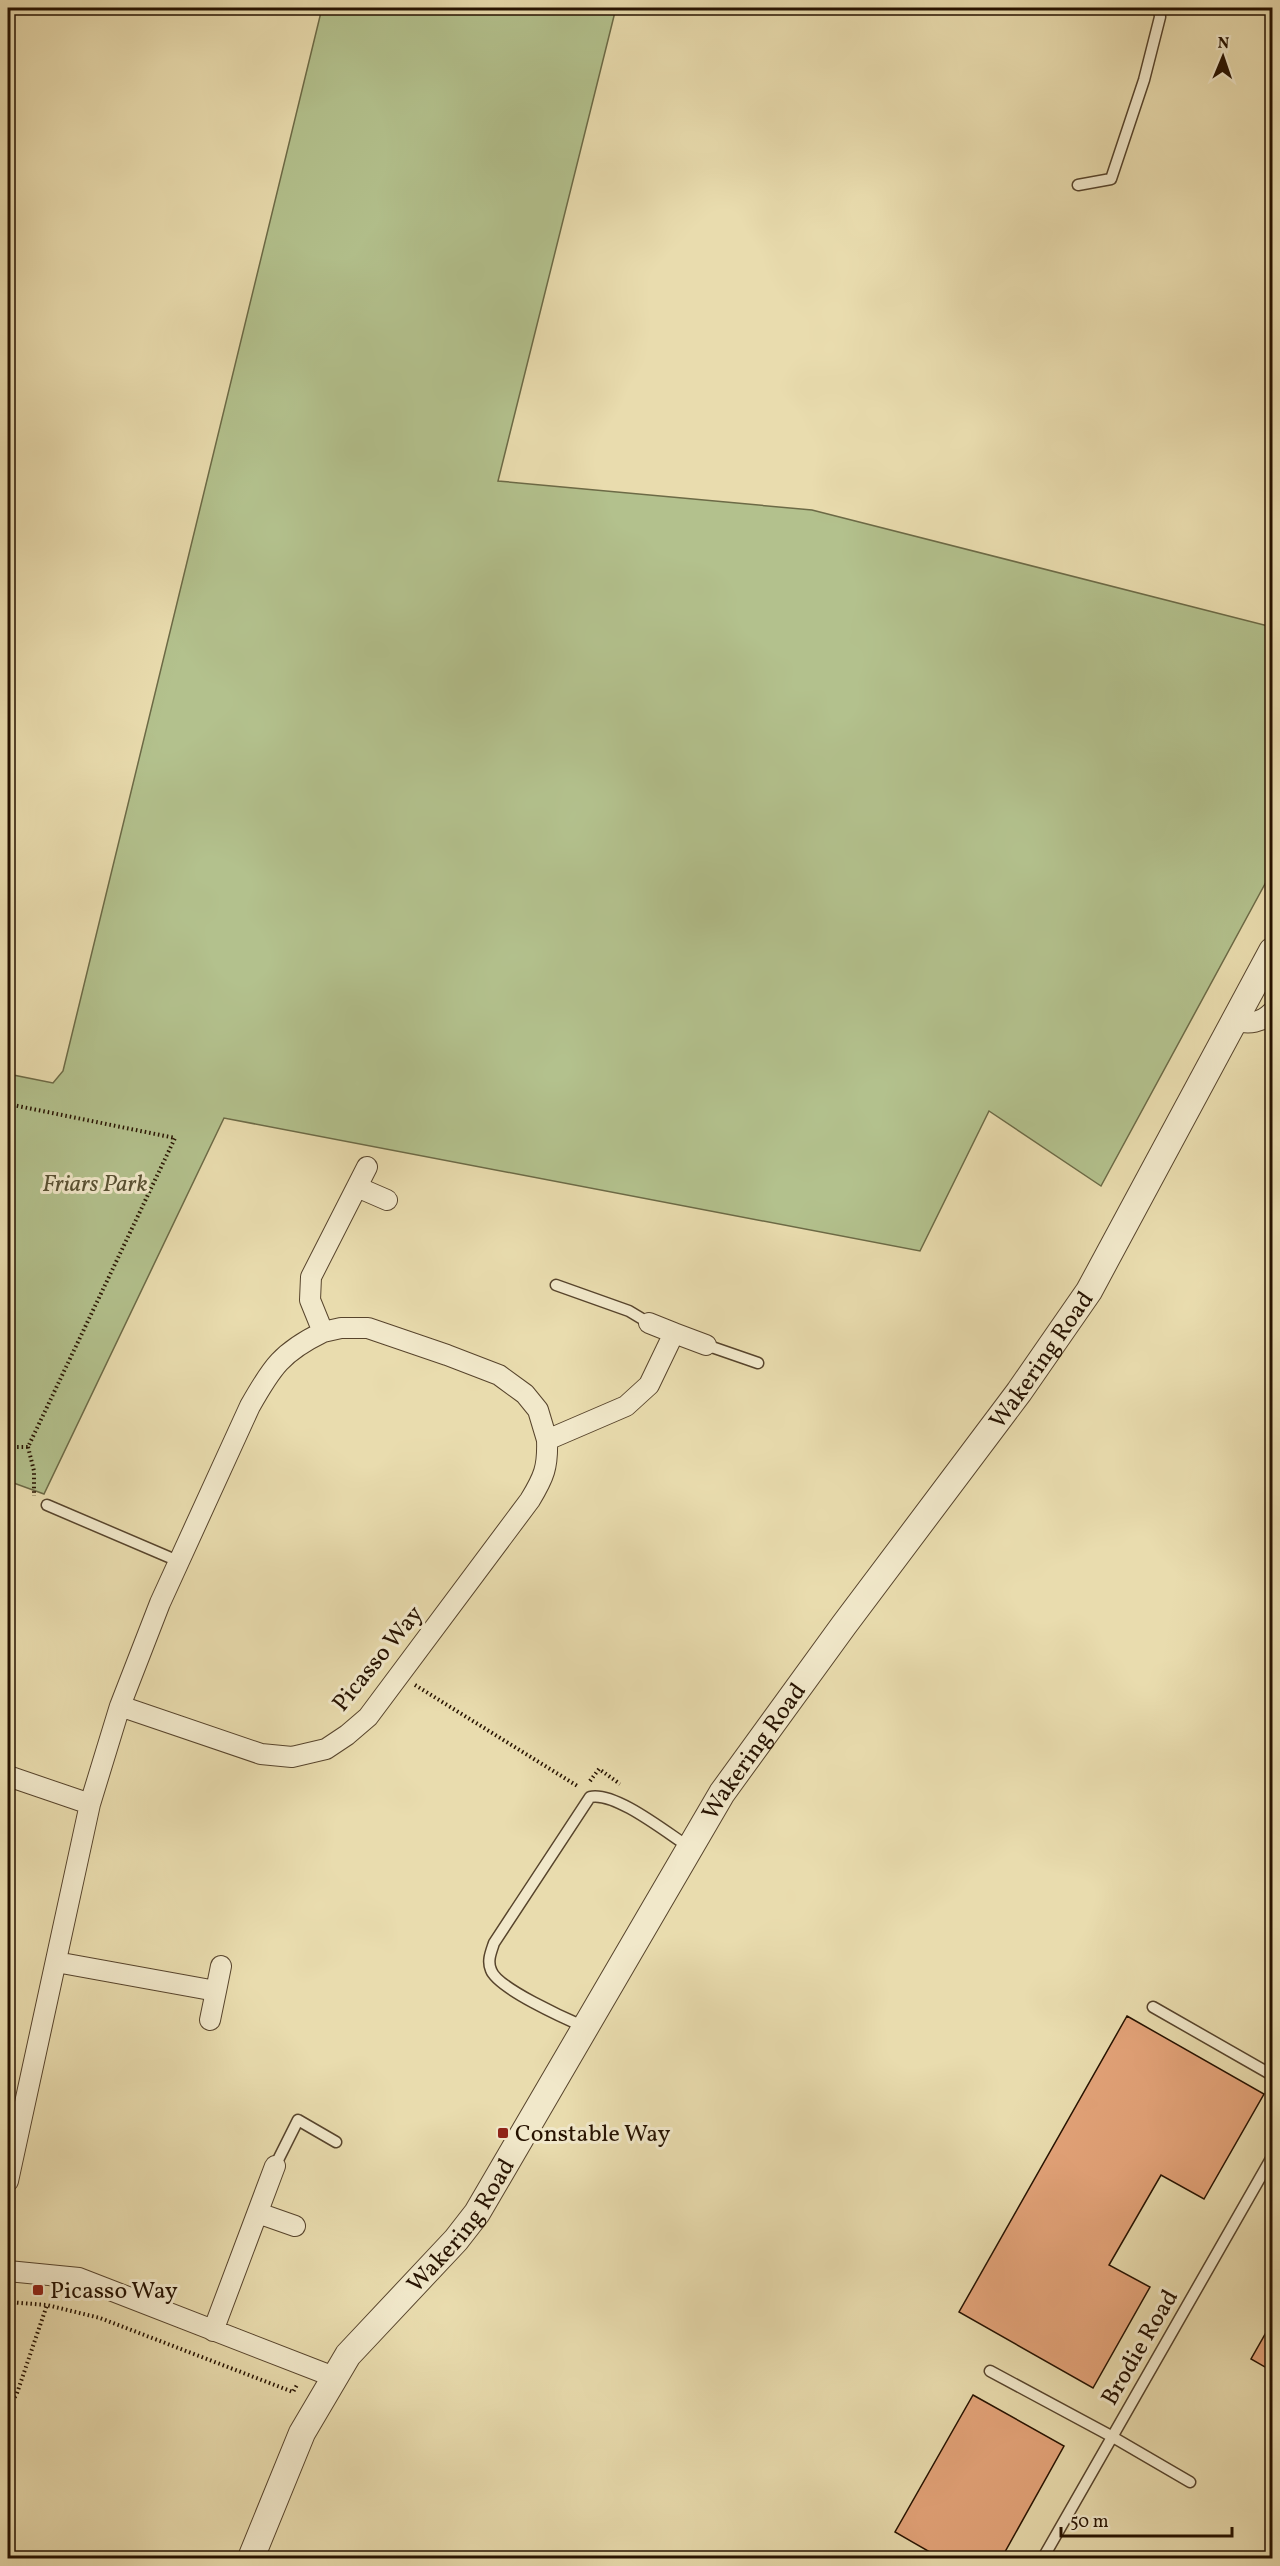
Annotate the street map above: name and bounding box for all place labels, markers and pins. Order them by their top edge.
place label: Constable Way [515,2118,671,2152]
marker: Constable Way [496,2126,510,2140]
place label: Picasso Way [50,2275,178,2309]
marker: Picasso Way [31,2283,45,2297]

